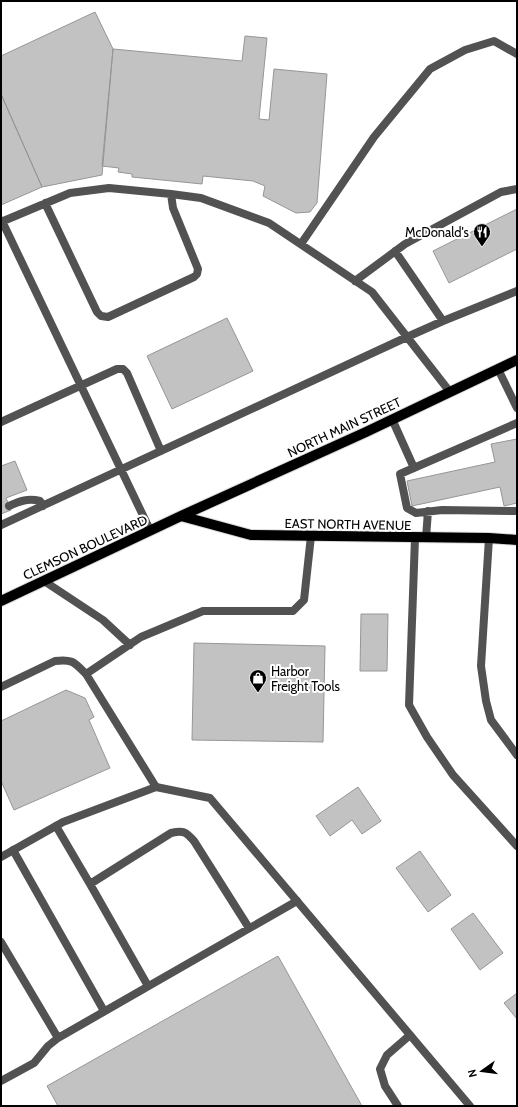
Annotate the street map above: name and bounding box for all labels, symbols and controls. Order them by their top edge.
restaurant icon: McDonald's [472,222,492,247]
place label: McDonald's [405,224,470,240]
street label: NORTH MAIN STREET [285,394,403,460]
street label: CLEMSON BOULEVARD [20,511,150,583]
street label: EAST NORTH AVENUE [284,515,412,533]
place label: Harbor Freight Tools [271,663,341,694]
shop icon: Harbor Freight Tools [248,668,268,693]
north arrow [462,1051,502,1091]
text: N [465,1068,480,1079]

